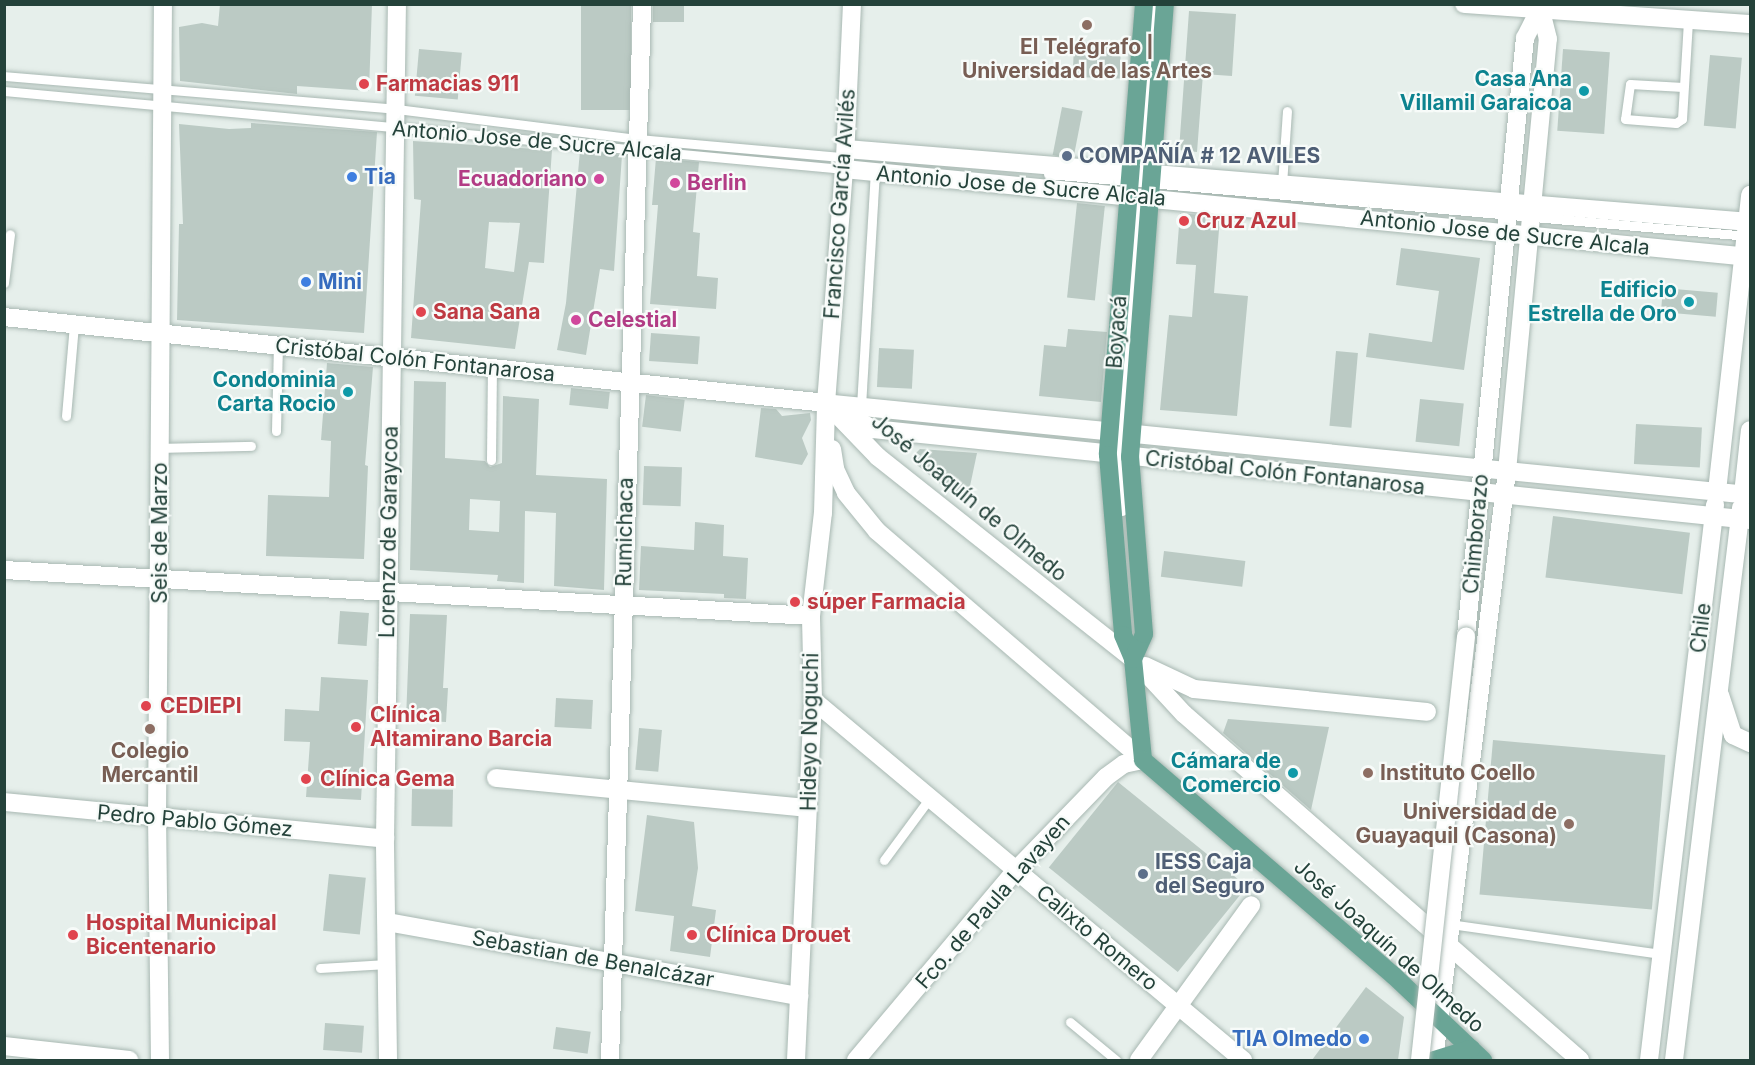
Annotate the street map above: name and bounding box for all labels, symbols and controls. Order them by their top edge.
marker: El Telégrafo | Universidad de las Artes [1080,18,1094,32]
place label: El Telégrafo | Universidad de las Artes [962,34,1212,84]
place label: Casa Ana Villamil Garaicoa [1400,66,1572,116]
place label: Farmacias 911 [376,71,519,97]
marker: Farmacias 911 [357,77,371,91]
marker: Casa Ana Villamil Garaicoa [1577,84,1591,98]
street label: Francisco García Avilés [819,88,861,320]
street label: Antonio Jose de Sucre Alcala [391,116,683,166]
place label: COMPAÑÍA # 12 AVILES [1079,143,1320,169]
marker: COMPAÑÍA # 12 AVILES [1060,149,1074,163]
street label: Antonio Jose de Sucre Alcala [875,161,1167,211]
place label: Tia [364,164,396,190]
place label: Ecuadoriano [458,166,587,192]
marker: Tia [345,170,359,184]
place label: Berlin [687,170,747,196]
marker: Ecuadoriano [592,172,606,186]
marker: Berlin [668,176,682,190]
street label: Antonio Jose de Sucre Alcala [1359,205,1651,261]
place label: Cruz Azul [1196,208,1297,234]
marker: Cruz Azul [1177,214,1191,228]
place label: Mini [318,269,362,295]
marker: Mini [299,275,313,289]
place label: Edificio Estrella de Oro [1528,277,1677,327]
street label: Boyacá [1102,295,1132,369]
marker: Edificio Estrella de Oro [1682,295,1696,309]
place label: Sana Sana [433,299,540,325]
marker: Sana Sana [414,305,428,319]
place label: Celestial [588,307,677,333]
marker: Celestial [569,313,583,327]
street label: Cristóbal Colón Fontanarosa [274,333,556,387]
place label: Condominia Carta Rocio [213,367,336,417]
marker: Condominia Carta Rocio [341,385,355,399]
street label: José Joaquín de Olmedo [866,409,1072,587]
street label: Lorenzo de Garaycoa [375,426,403,638]
street label: Cristóbal Colón Fontanarosa [1144,446,1426,500]
street label: Seis de Marzo [147,462,173,604]
street label: Chimborazo [1458,473,1494,595]
street label: Rumichaca [611,477,639,587]
place label: súper Farmacia [807,589,966,615]
marker: súper Farmacia [788,595,802,609]
street label: Chile [1685,602,1717,654]
street label: Hideyo Noguchi [796,653,824,811]
place label: CEDIEPI [160,693,242,719]
marker: CEDIEPI [137,697,155,715]
place label: Clínica Altamirano Barcia [370,702,552,752]
marker: Clínica Altamirano Barcia [347,718,365,736]
marker: Colegio Mercantil [143,722,157,736]
place label: Colegio Mercantil [101,738,199,788]
place label: Cámara de Comercio [1171,748,1281,798]
place label: Instituto Coello [1380,760,1535,786]
place label: Clínica Gema [320,766,455,792]
marker: Cámara de Comercio [1286,766,1300,780]
marker: Instituto Coello [1361,766,1375,780]
marker: Clínica Gema [297,770,315,788]
place label: Universidad de Guayaquil (Casona) [1356,799,1557,849]
street label: Pedro Pablo Gómez [96,800,294,842]
street label: Fco. de Paula Lavayen [911,810,1075,994]
marker: Universidad de Guayaquil (Casona) [1562,817,1576,831]
place label: IESS Caja del Seguro [1155,849,1265,899]
street label: José Joaquín de Olmedo [1289,854,1489,1038]
marker: IESS Caja del Seguro [1136,867,1150,881]
street label: Calixto Romero [1031,880,1163,996]
place label: Hospital Municipal Bicentenario [86,910,277,960]
place label: Clínica Drouet [706,922,851,948]
street label: Sebastian de Benalcázar [470,925,716,993]
marker: Hospital Municipal Bicentenario [64,926,82,944]
marker: Clínica Drouet [683,926,701,944]
place label: TIA Olmedo [1232,1026,1352,1052]
marker: TIA Olmedo [1357,1032,1371,1046]

